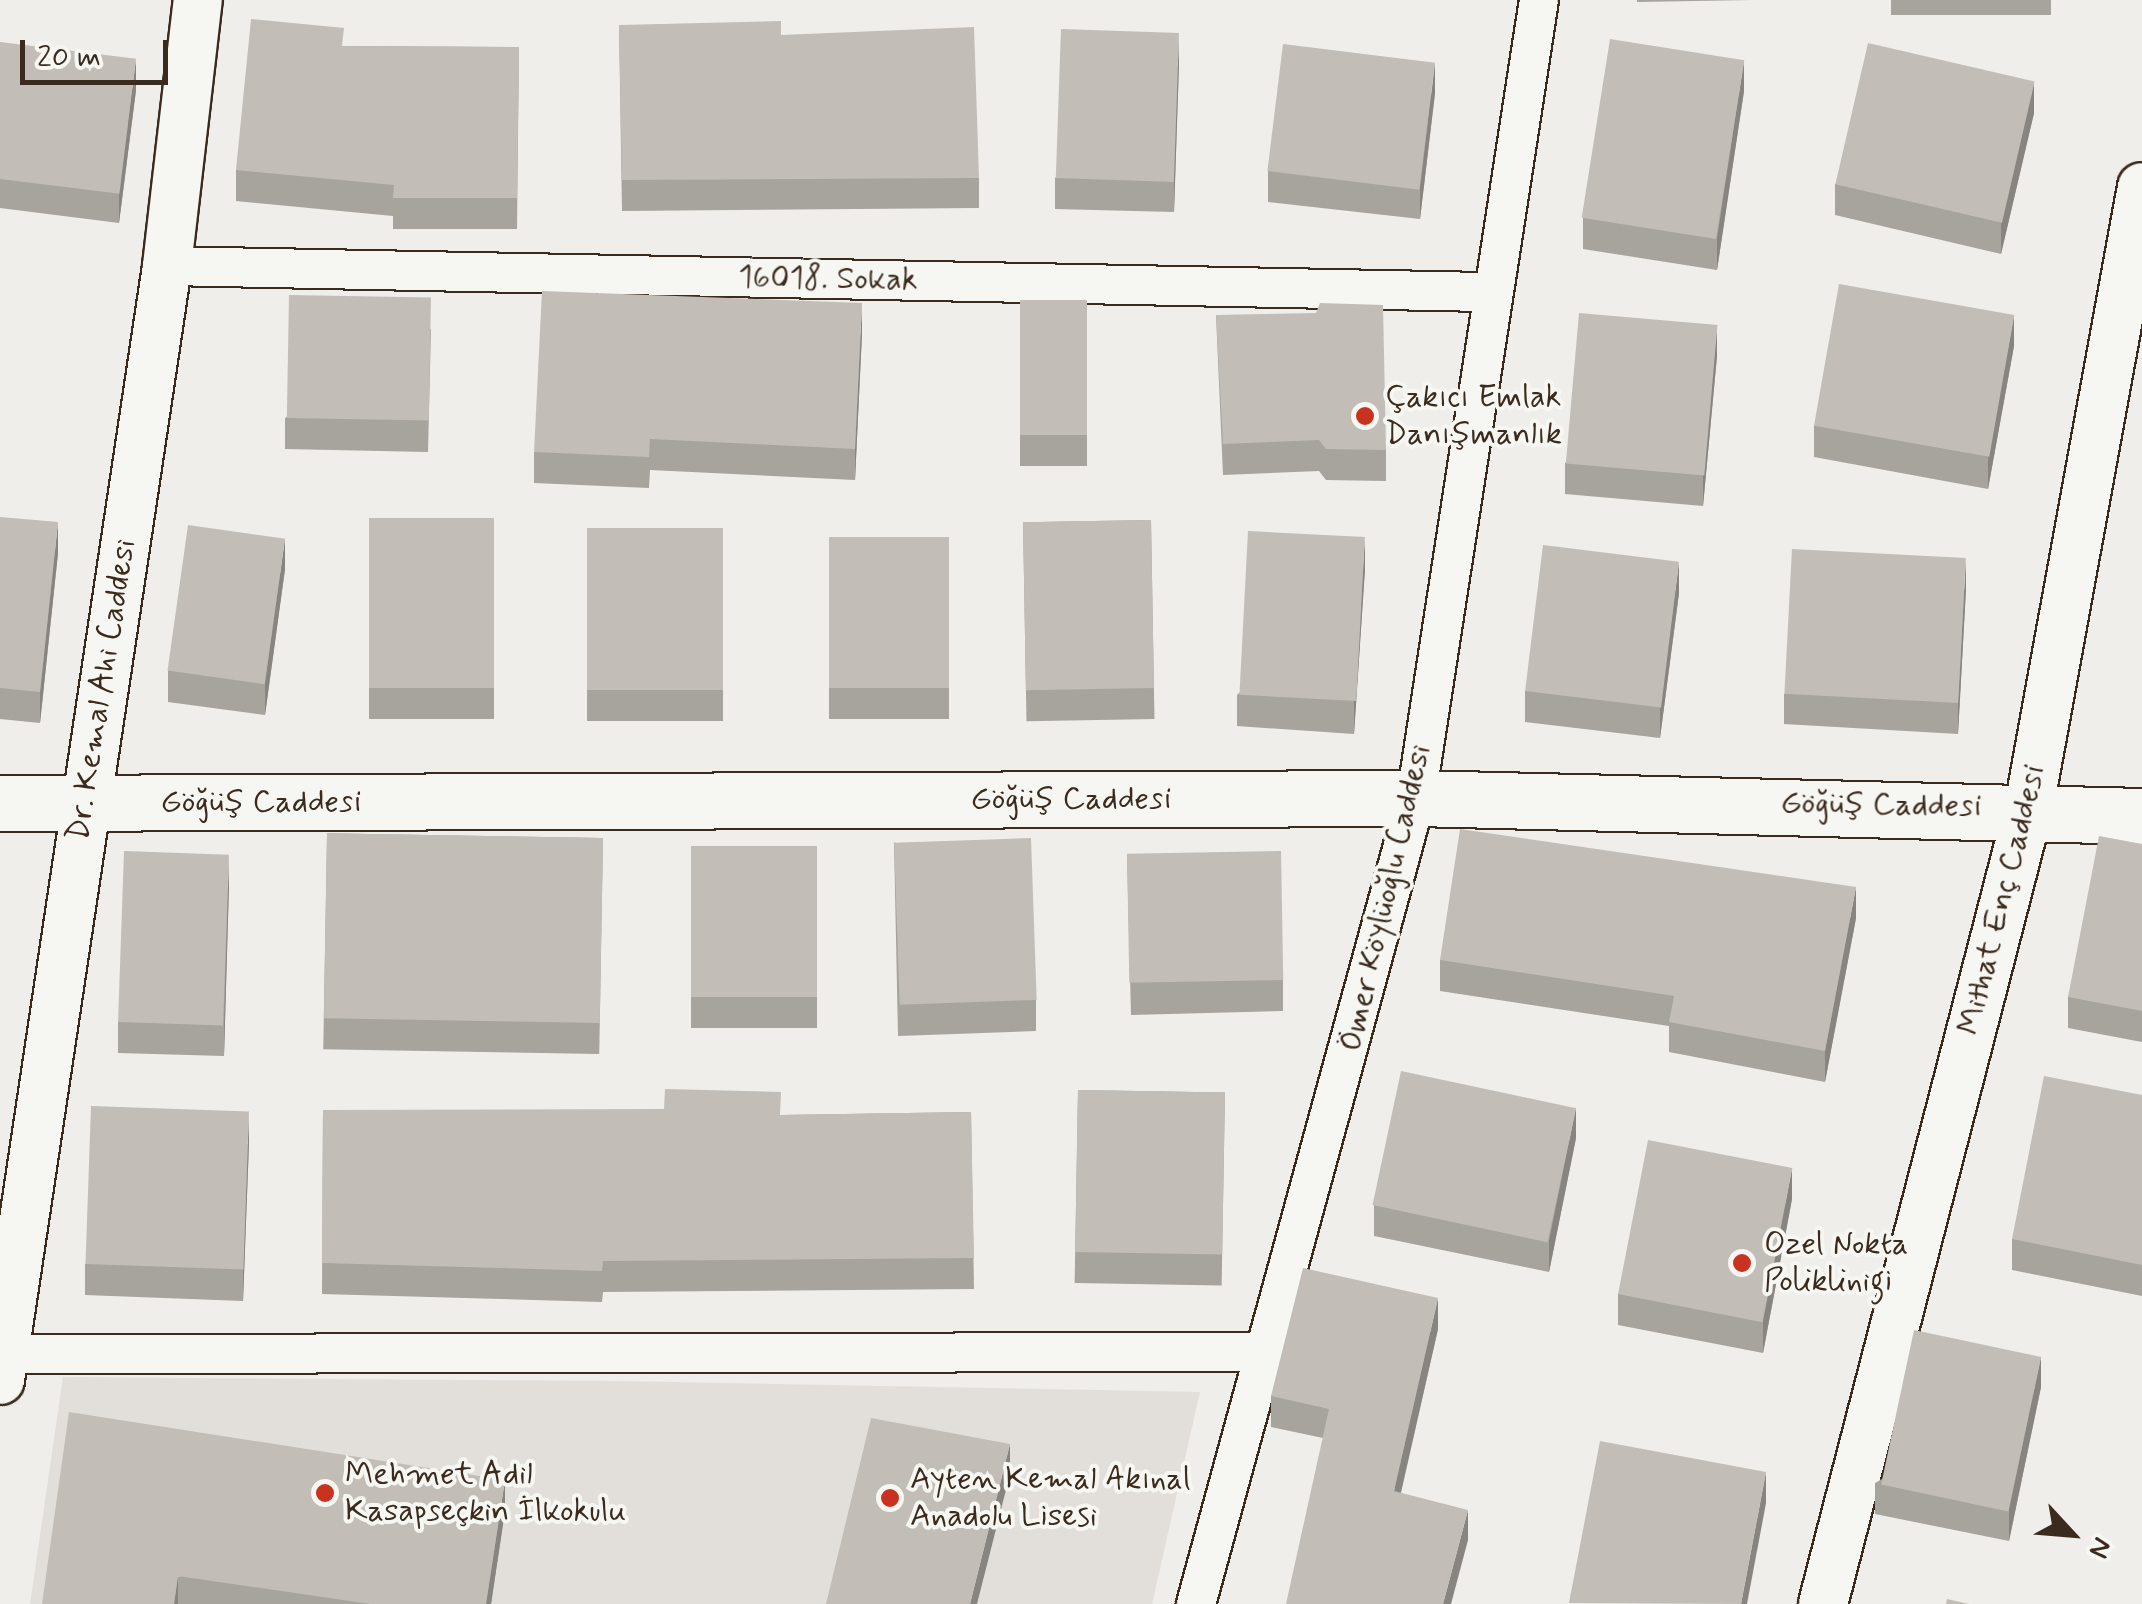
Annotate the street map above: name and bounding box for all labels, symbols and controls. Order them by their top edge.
scale bar [25,20,172,82]
text: 20 m [37,38,101,77]
street label: 16018. Sokak [738,258,918,300]
place label: Çakıcı Emlak Danışmanlık [1385,379,1562,454]
marker: Çakıcı Emlak Danışmanlık [1354,405,1376,427]
street label: Dr. Kemal Ahi Caddesi [59,533,145,847]
street label: Ömer Köylüoğlu Caddesi [1331,736,1441,1060]
street label: Mithat Enç Caddesi [1951,764,2053,1036]
street label: Göğüş Caddesi [971,780,1171,818]
street label: Göğüş Caddesi [161,783,361,821]
street label: Göğüş Caddesi [1780,784,1982,826]
place label: Ozel Nokta Poliklinigi [1764,1226,1914,1301]
marker: Ozel Nokta Poliklinigi [1729,1250,1755,1276]
place label: Mehmet Adil Kasapseçkin İlkokulu [345,1456,626,1531]
place label: Ayten Kemal Akınal Anadolu Lisesi [910,1461,1191,1536]
marker: Mehmet Adil Kasapseçkin İlkokulu [314,1482,336,1504]
north arrow [2022,1484,2122,1584]
marker: Ayten Kemal Akınal Anadolu Lisesi [879,1487,901,1509]
text: N [2079,1531,2120,1564]

